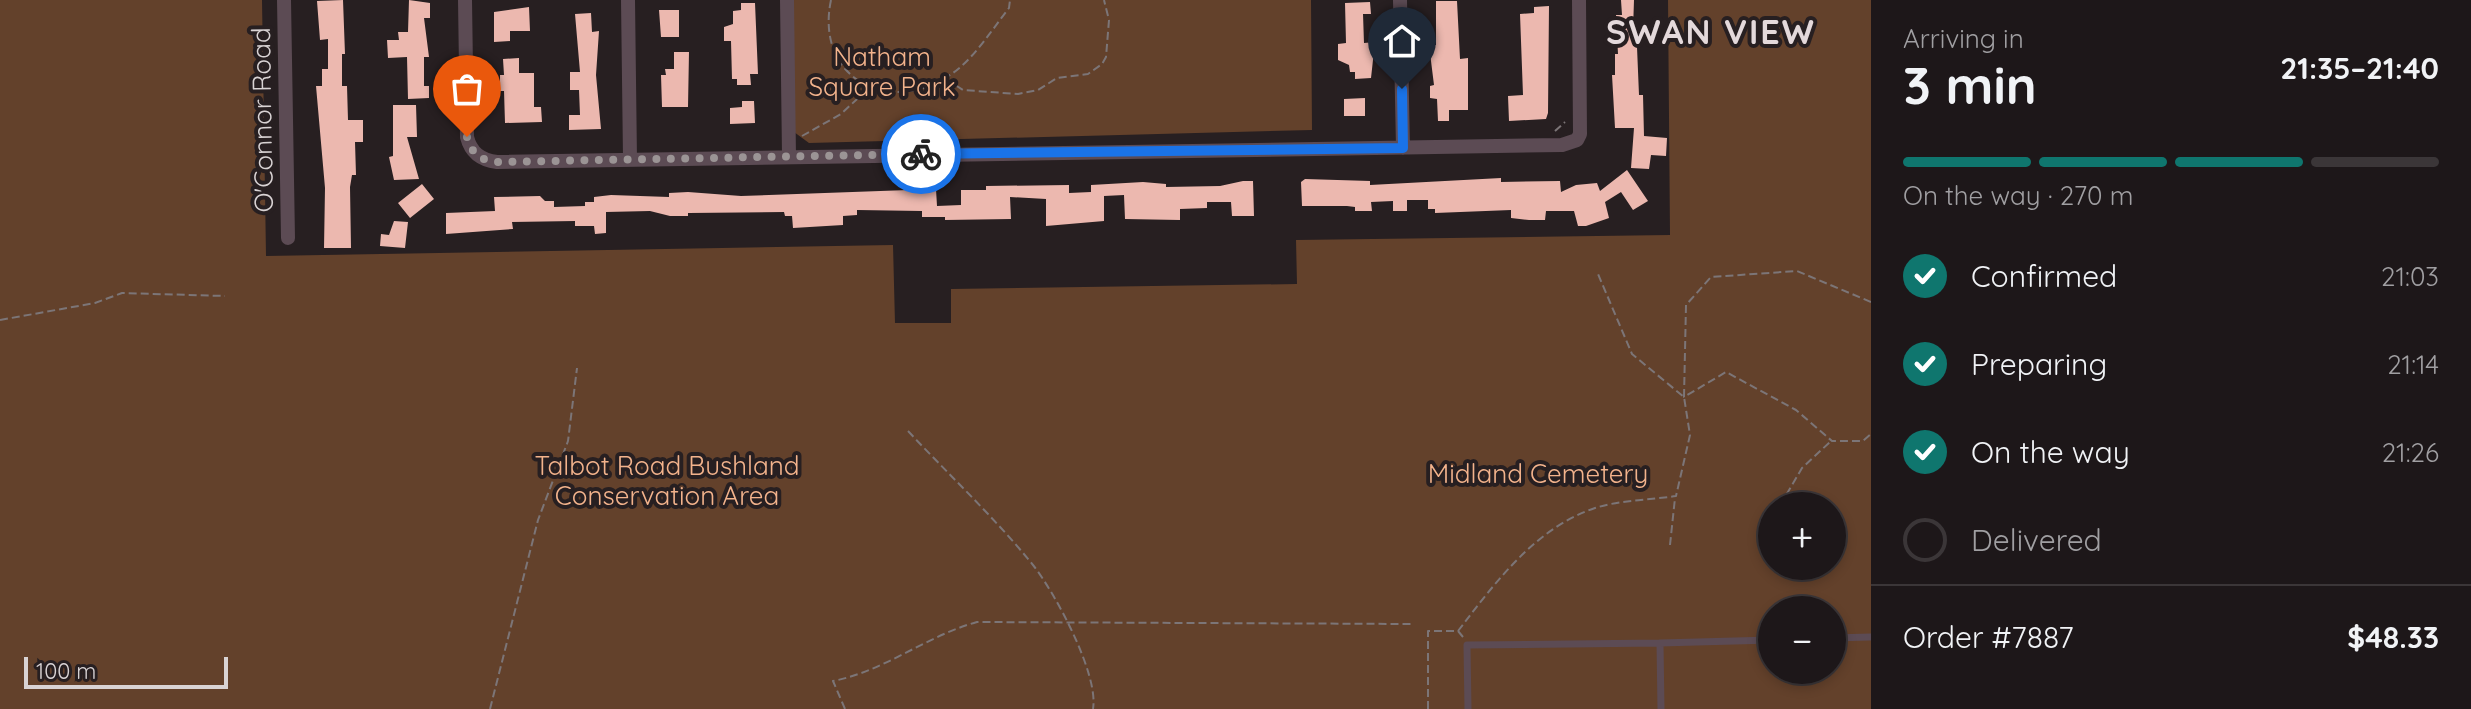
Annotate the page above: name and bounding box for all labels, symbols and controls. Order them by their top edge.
pin [1368,7,1436,89]
district label: SWAN VIEW [1606,10,1816,53]
icon: home [1380,19,1424,63]
text: Arriving in [1903,22,2024,55]
street label: O'Connor Road [244,27,280,213]
park label: Natham Square Park [808,40,956,103]
text: 21:35–21:40 [2280,49,2439,87]
text: 3 min [1903,52,2037,117]
pin [433,55,501,137]
icon: bag [445,67,489,111]
courier [881,114,961,194]
icon: bike [899,132,943,176]
text: On the way · 270 m [1903,179,2133,212]
icon: check [1903,254,1947,298]
text: Confirmed [1971,257,2117,295]
text: 21:03 [2381,260,2439,293]
icon: check [1903,342,1947,386]
text: Preparing [1971,345,2107,383]
text: 21:14 [2387,348,2439,381]
icon: check [1903,430,1947,474]
text: On the way [1971,433,2130,471]
text: 21:26 [2382,436,2439,469]
park label: Talbot Road Bushland Conservation Area [534,449,800,512]
park label: Midland Cemetery [1428,457,1648,490]
map controls [1758,492,1846,684]
button: + [1758,492,1846,580]
text: Delivered [1971,521,2102,559]
button: − [1758,596,1846,684]
text: Order #7887 [1903,618,2074,656]
text: $48.33 [2347,618,2439,656]
scale bar [24,653,228,689]
text: 100 m [36,657,96,685]

